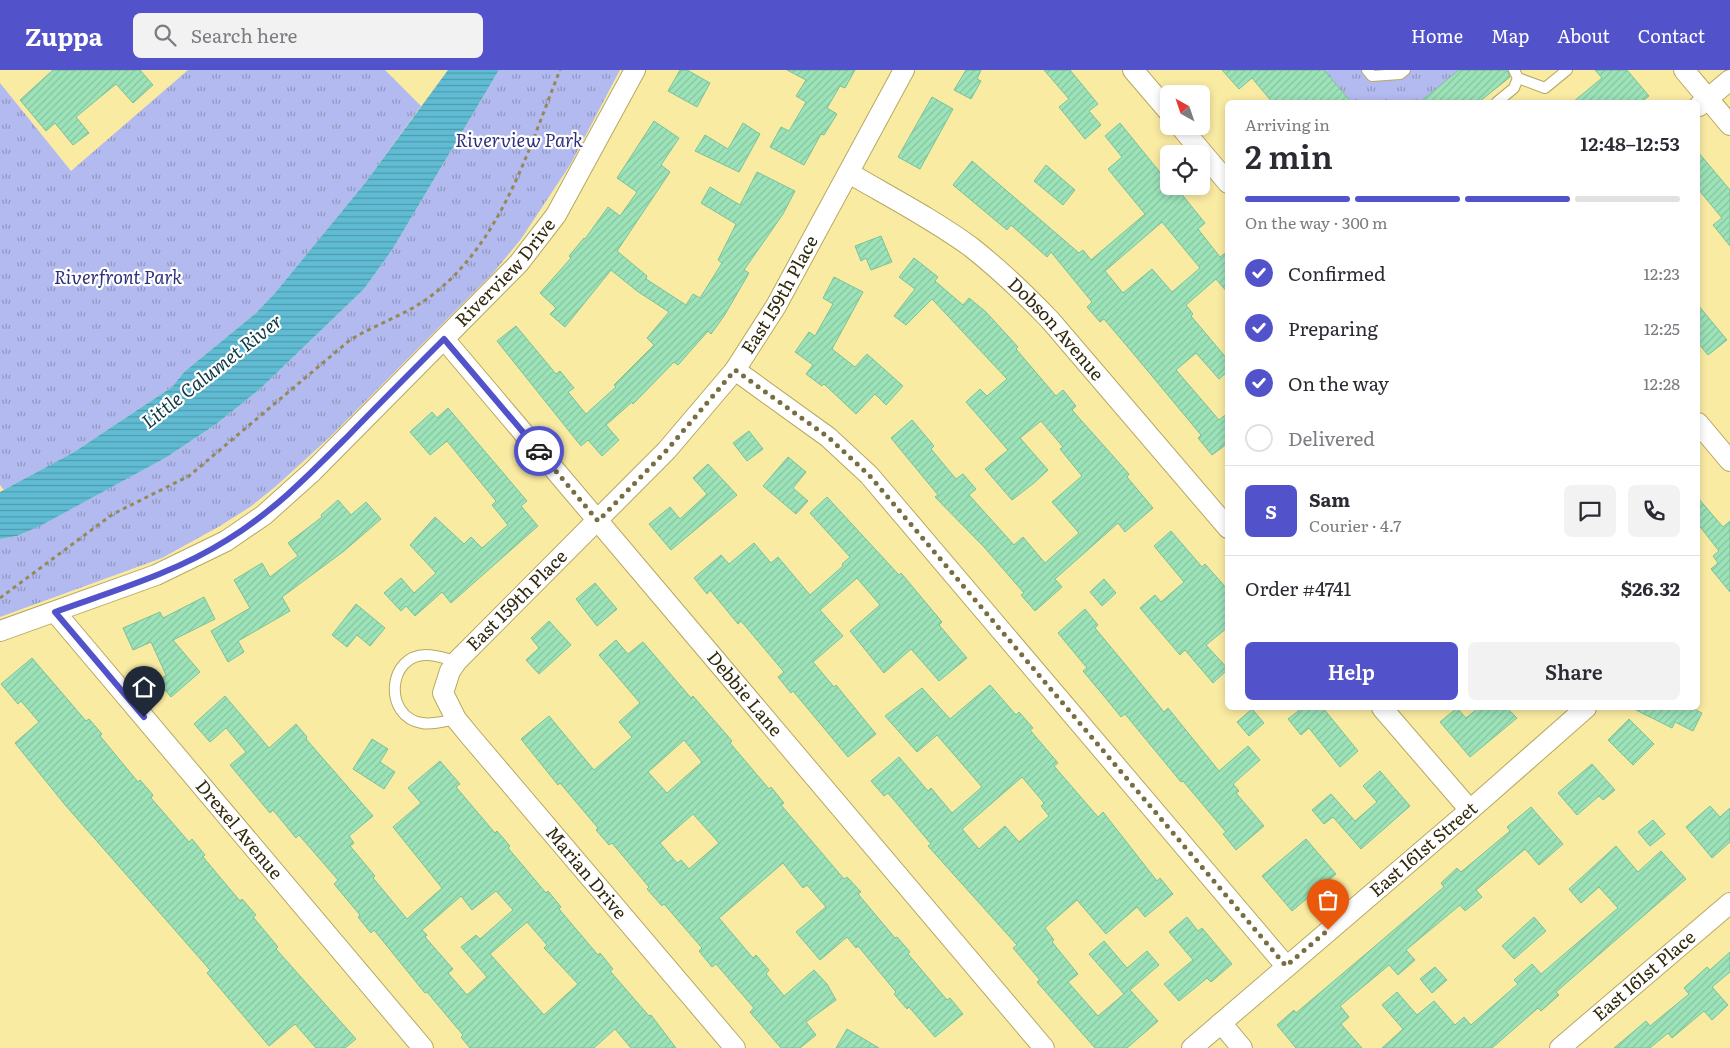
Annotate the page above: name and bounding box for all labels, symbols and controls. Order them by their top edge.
search box [133,13,483,58]
text: Zuppa [25,18,103,53]
icon: search [151,21,179,49]
text: Search here [191,21,297,49]
text: Home [1411,22,1463,49]
text: Map [1491,22,1529,49]
text: About [1557,22,1610,49]
text: Contact [1638,22,1705,49]
north arrow [1160,85,1210,135]
map controls [1160,85,1210,195]
text: Arriving in [1245,112,1330,136]
park label: Riverview Park [455,126,583,153]
text: 12:48–12:53 [1580,129,1680,157]
text: 2 min [1245,131,1333,179]
button: locate [1160,145,1210,195]
text: On the way · 300 m [1245,210,1388,234]
street label: Riverview Drive [448,212,561,332]
street label: East 159th Place [734,230,824,359]
icon: check [1245,259,1273,287]
text: Confirmed [1288,259,1386,287]
text: 12:23 [1643,261,1680,285]
park label: Riverfront Park [54,263,182,290]
street label: Dobson Avenue [1002,270,1111,386]
water label: Little Calumet River [135,306,288,434]
icon: check [1245,314,1273,342]
text: Preparing [1288,314,1378,342]
text: 12:25 [1644,316,1680,340]
icon: check [1245,369,1273,397]
text: On the way [1288,369,1389,397]
text: 12:28 [1643,371,1680,395]
text: Delivered [1288,424,1375,452]
courier [514,426,564,476]
icon: car [525,437,553,465]
text: Sam [1309,485,1350,513]
button: chat [1564,485,1616,537]
button: phone [1628,485,1680,537]
text: S [1265,497,1277,525]
text: Courier · 4.7 [1309,513,1401,537]
street label: East 159th Place [459,543,573,656]
text: Order #4741 [1245,574,1351,602]
text: $26.32 [1621,574,1680,602]
button: Help [1245,642,1458,700]
button: Share [1468,642,1680,700]
street label: Debbie Lane [701,644,790,742]
pin [123,666,165,717]
icon: home [130,673,158,701]
street label: Drexel Avenue [190,773,290,885]
street label: East 161st Street [1363,794,1483,903]
street label: Marian Drive [540,820,634,924]
pin [1307,879,1349,930]
icon: bag [1314,886,1342,914]
street label: East 161st Place [1586,923,1701,1027]

